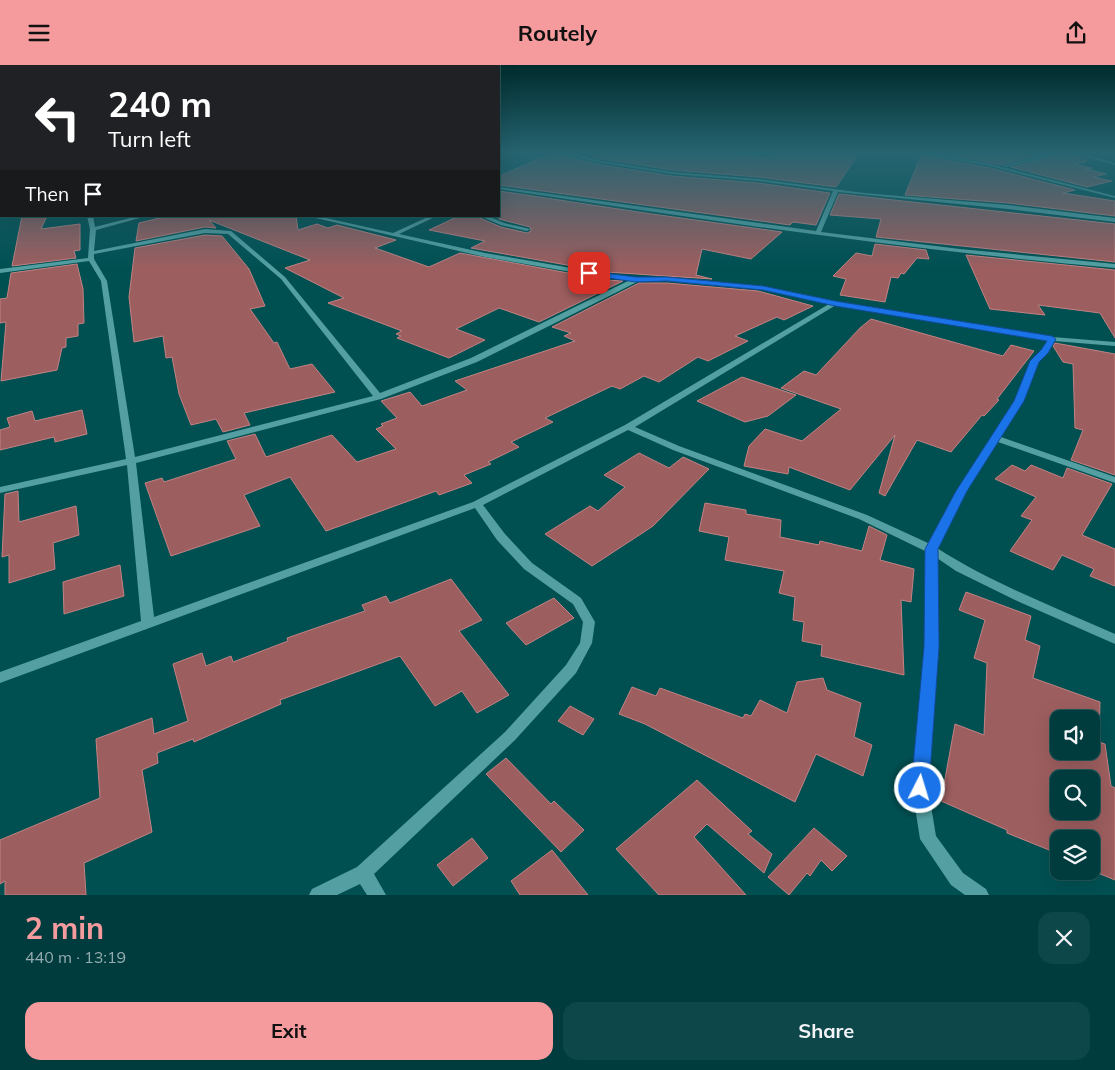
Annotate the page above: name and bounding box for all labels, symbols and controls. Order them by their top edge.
icon: menu [25,19,53,47]
text: Routely [518,19,597,47]
icon: share [1062,19,1090,47]
text: 240 m [108,82,212,126]
icon: left [25,85,90,150]
text: Turn left [108,125,191,153]
icon: arrive [79,180,107,208]
text: Then [25,182,69,206]
pin [568,252,610,294]
icon: arrive [575,259,603,287]
map controls [1050,710,1100,880]
button: sound [1050,710,1100,760]
position arrow [893,761,945,813]
button: search [1050,770,1100,820]
button: layers [1050,830,1100,880]
text: 2 min [25,909,104,947]
button: close [1038,912,1090,964]
text: 440 m · 13:19 [25,947,126,967]
button: Exit [25,1002,553,1060]
button: Share [563,1002,1090,1060]

